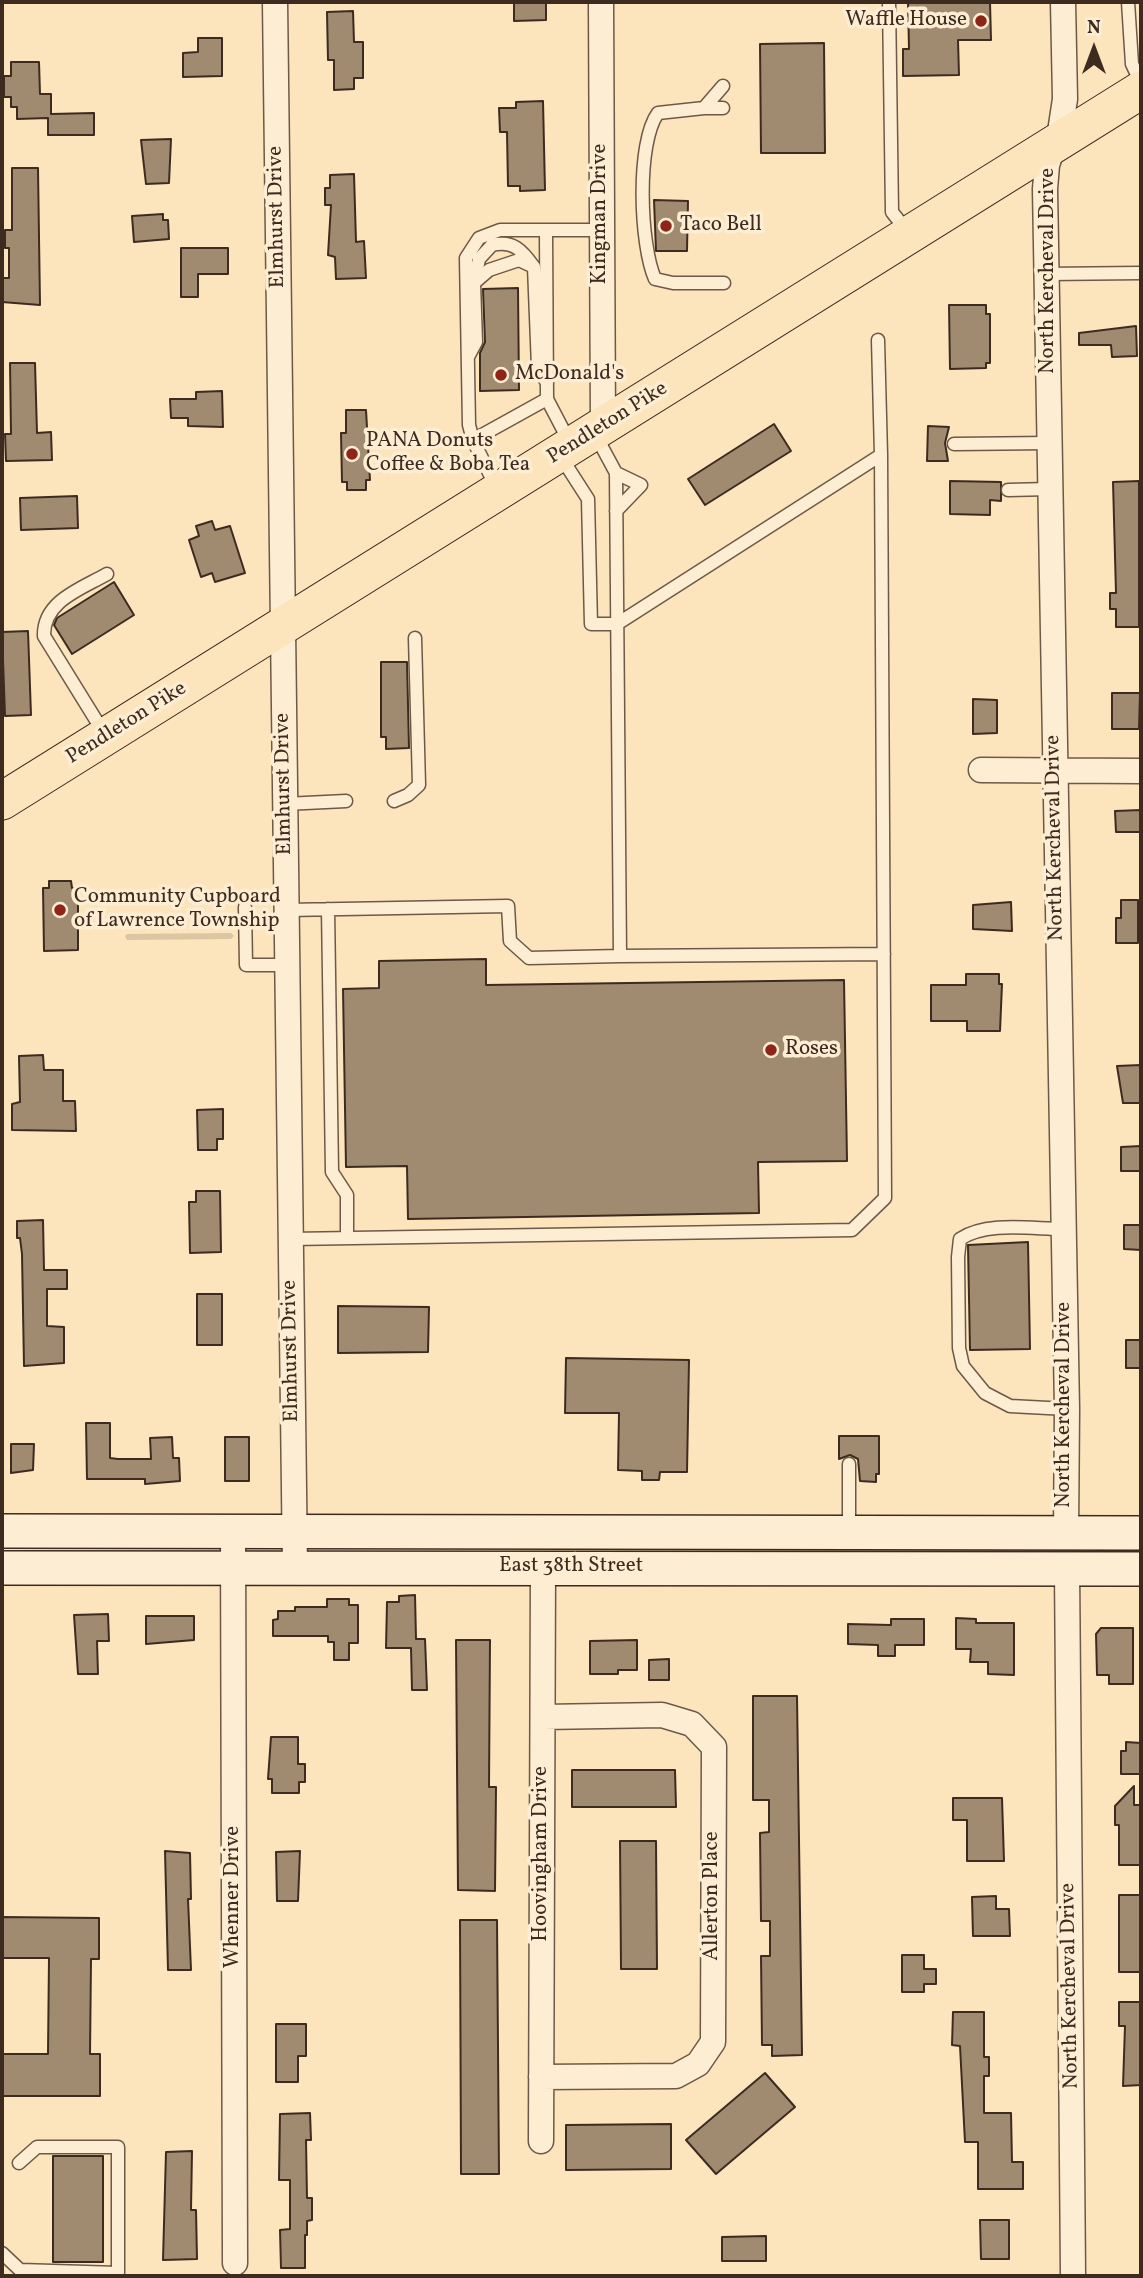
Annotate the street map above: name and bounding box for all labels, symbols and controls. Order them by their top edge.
place label: Waffle House [845,8,967,34]
marker: Waffle House [973,13,989,29]
north arrow [1059,14,1129,84]
text: N [1087,15,1101,41]
street label: Kingman Drive [588,144,614,284]
street label: Elmhurst Drive [264,146,292,288]
street label: North Kercheval Drive [1036,168,1062,374]
place label: Taco Bell [680,213,762,239]
marker: Taco Bell [658,218,674,234]
place label: McDonald's [515,362,624,388]
marker: McDonald's [493,367,509,383]
street label: Pendleton Pike [543,377,673,471]
place label: PANA Donuts Coffee & Boba Tea [366,429,530,479]
marker: PANA Donuts Coffee & Boba Tea [344,446,360,462]
street label: Pendleton Pike [62,677,192,771]
street label: Elmhurst Drive [271,713,299,855]
street label: North Kercheval Drive [1042,735,1070,941]
place label: Community Cupboard of Lawrence Township [74,885,281,935]
marker: Community Cupboard of Lawrence Township [52,902,68,918]
place label: Roses [785,1037,838,1063]
marker: Roses [763,1042,779,1058]
street label: Elmhurst Drive [278,1280,306,1422]
street label: North Kercheval Drive [1052,1302,1078,1508]
street label: East 38th Street [499,1554,643,1580]
street label: Hoovingham Drive [529,1766,555,1942]
street label: Whenner Drive [221,1826,247,1968]
street label: Allerton Place [700,1831,726,1961]
street label: North Kercheval Drive [1057,1883,1085,2089]

